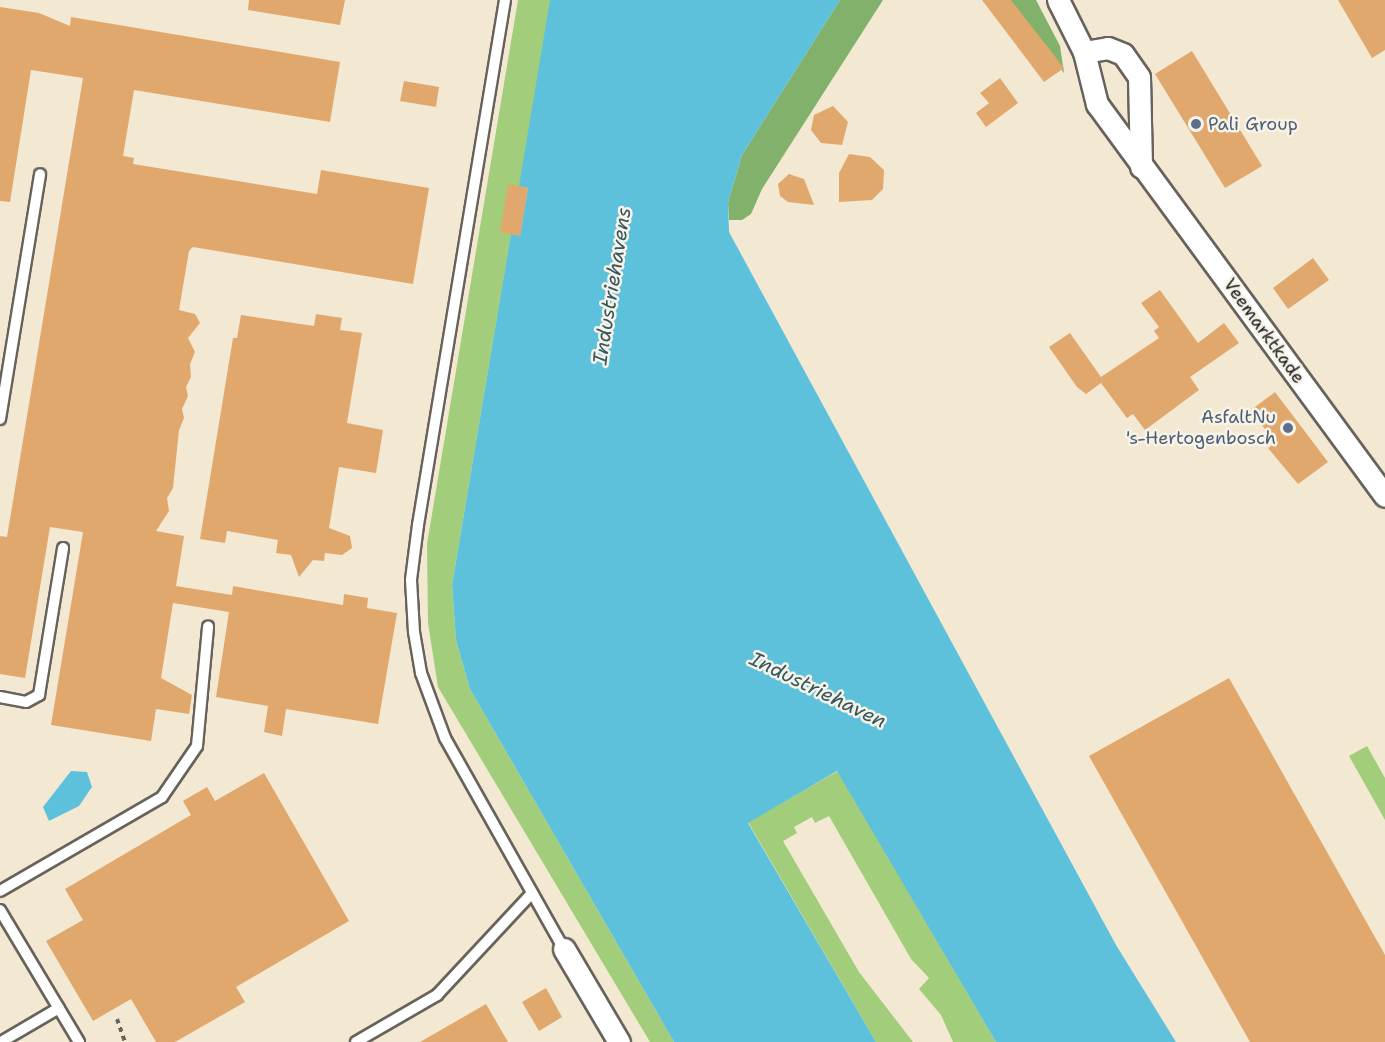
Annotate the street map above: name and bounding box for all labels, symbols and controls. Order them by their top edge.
place label: Pali Group [1208,113,1298,135]
marker: Pali Group [1189,117,1203,131]
water label: Industriehavens [588,206,636,366]
street label: Veemarktkade [1219,274,1309,388]
place label: AsfaltNu 's-Hertogenbosch [1126,407,1276,450]
marker: AsfaltNu 's-Hertogenbosch [1281,421,1295,435]
water label: Industriehaven [746,647,890,733]

